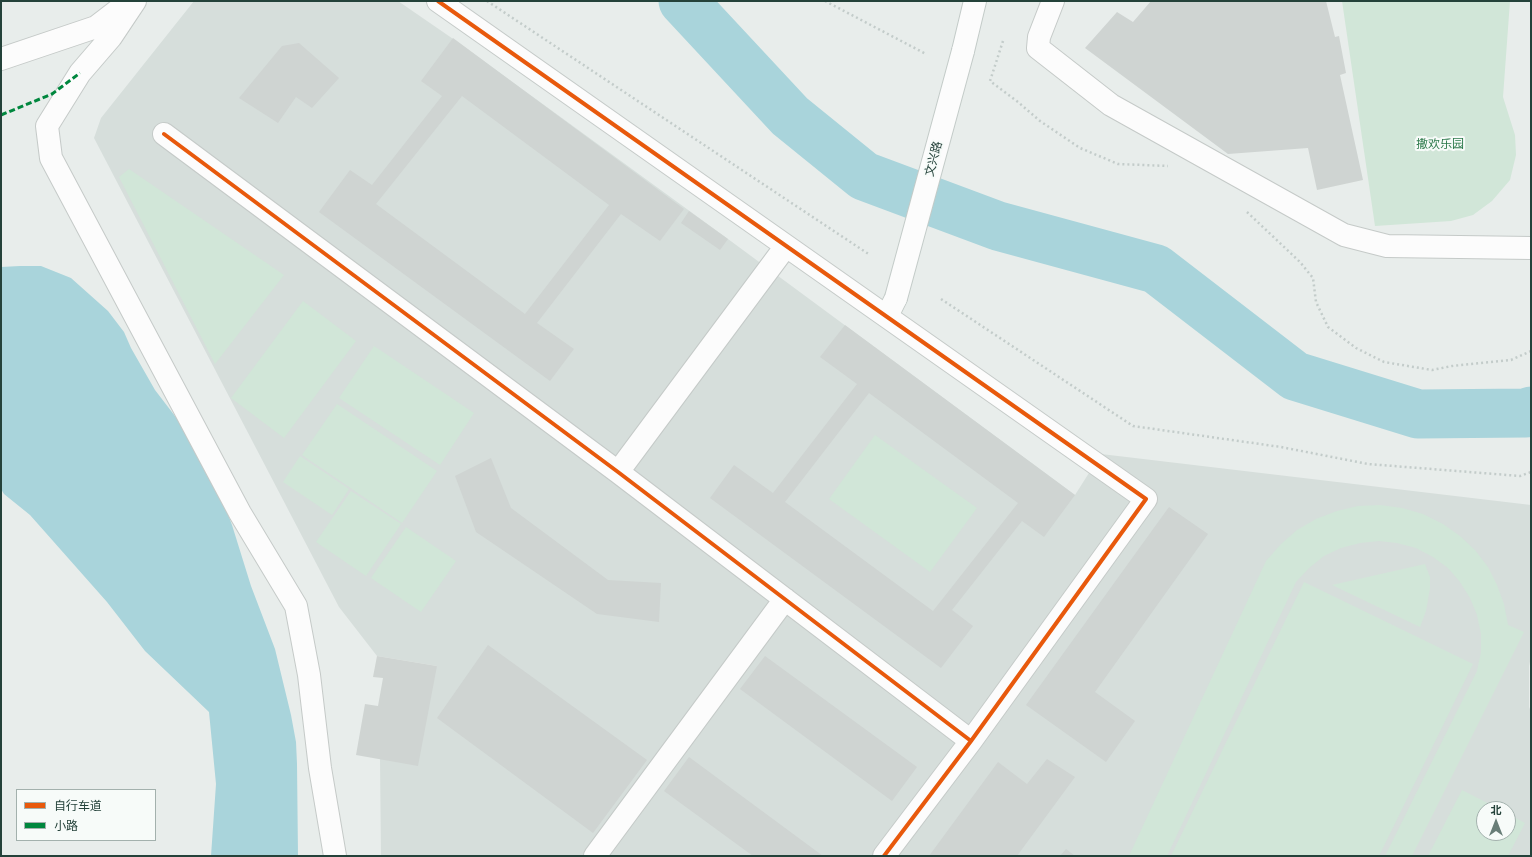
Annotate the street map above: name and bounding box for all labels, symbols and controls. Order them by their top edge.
park label: 撒欢乐园 [1416,138,1464,152]
street label: 文兴路 [922,140,946,178]
legend [16,789,156,841]
text: 自行车道 [54,797,102,814]
north arrow [1476,801,1516,841]
text: 北 [1491,802,1502,817]
text: 小路 [54,817,78,834]

